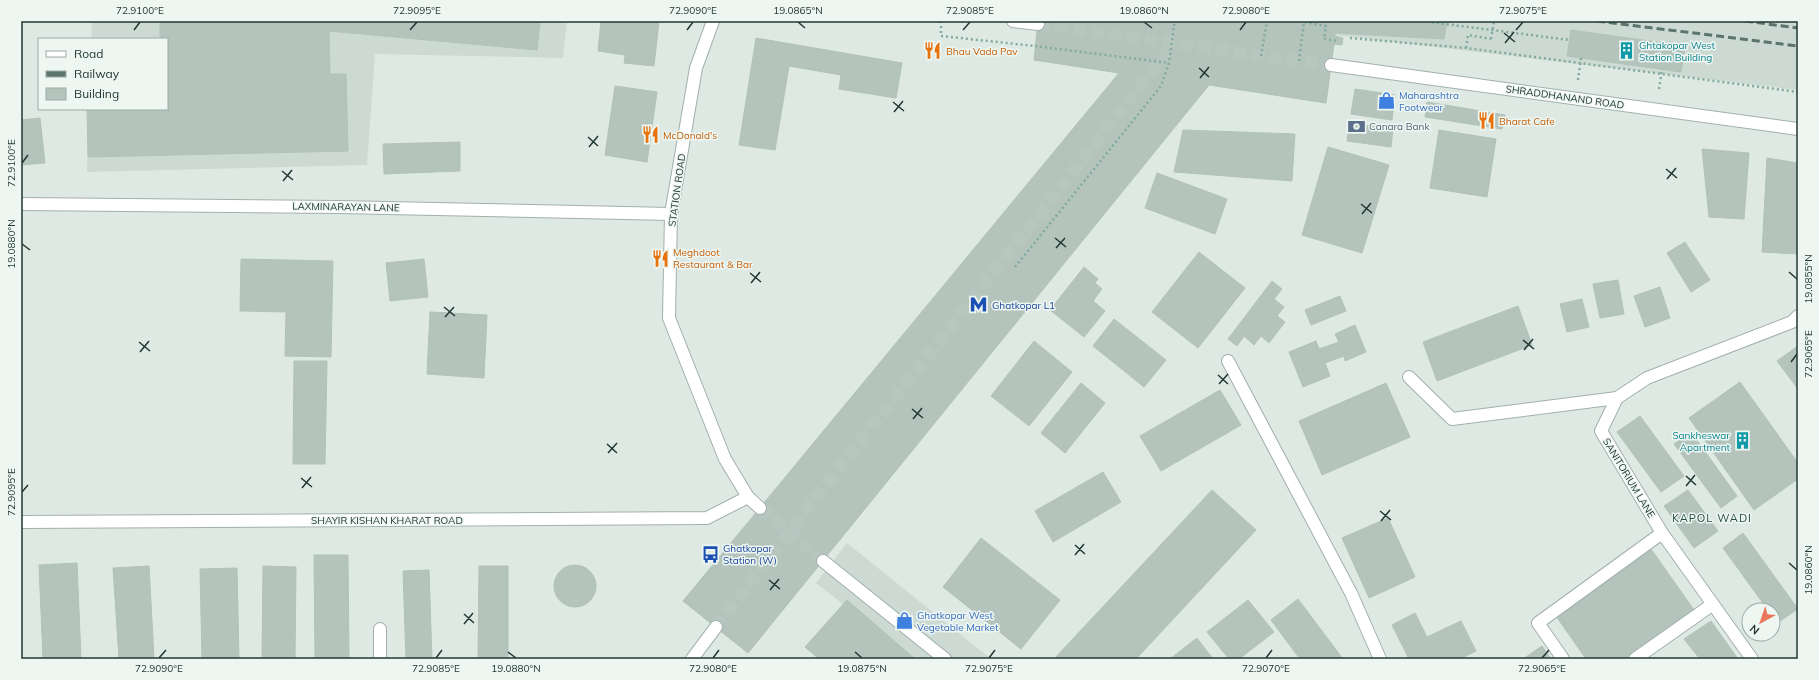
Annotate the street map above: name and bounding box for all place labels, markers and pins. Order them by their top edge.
place label: Ghtakopar West Station Building [1639,39,1716,64]
restaurant icon: Bhau Vada Pav [923,41,943,61]
building icon: Ghtakopar West Station Building [1616,41,1636,61]
place label: Bhau Vada Pav [946,45,1018,58]
place label: Maharashtra Footwear [1399,89,1459,114]
shop icon: Maharashtra Footwear [1376,91,1396,111]
restaurant icon: Bharat Cafe [1476,111,1496,131]
place label: Bharat Cafe [1499,115,1555,128]
bank icon: Canara Bank [1346,116,1366,136]
place label: Canara Bank [1369,120,1430,133]
restaurant icon: McDonald's [640,125,660,145]
place label: McDonald's [663,129,717,142]
place label: Meghdoot Restaurant & Bar [673,246,753,271]
restaurant icon: Meghdoot Restaurant & Bar [650,248,670,268]
metro station icon: Ghatkopar L1 [969,295,989,315]
place label: Ghatkopar L1 [992,299,1055,312]
place label: Sankheswar Apartment [1672,429,1730,454]
building icon: Sankheswar Apartment [1733,431,1753,451]
place label: Ghatkopar Station (W) [723,542,777,567]
bus stop icon: Ghatkopar Station (W) [700,544,720,564]
place label: Ghatkopar West Vegetable Market [917,609,999,634]
shop icon: Ghatkopar West Vegetable Market [894,611,914,631]

